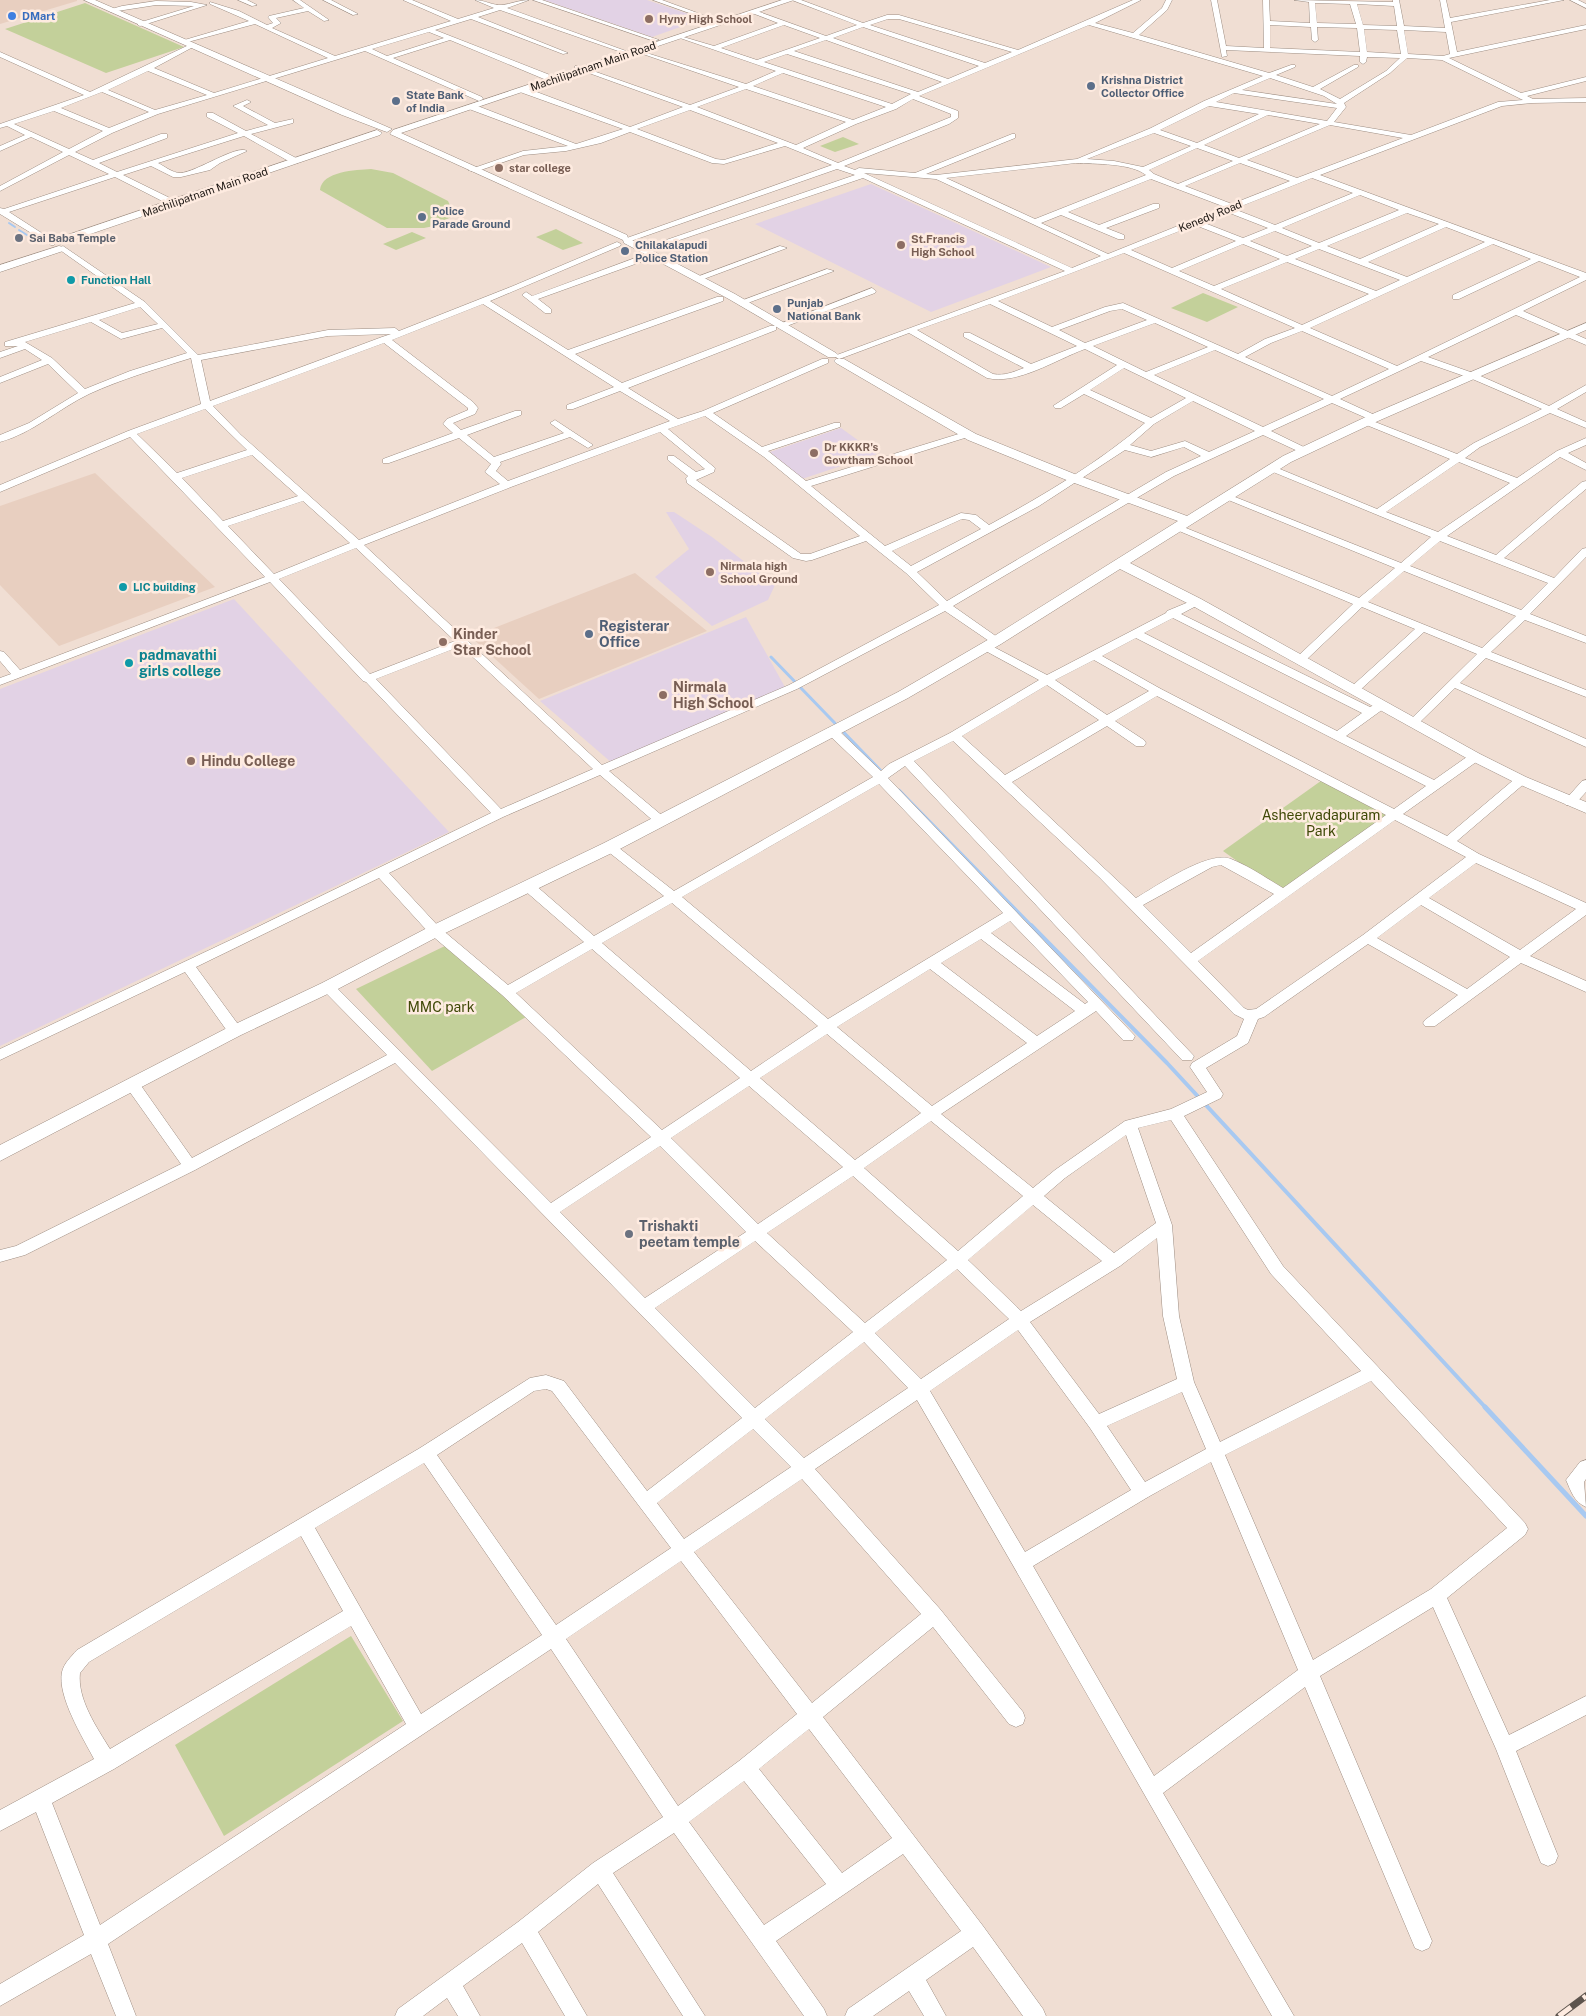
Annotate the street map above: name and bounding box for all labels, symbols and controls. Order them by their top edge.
marker: DMart [6,10,18,22]
place label: DMart [22,10,56,22]
marker: Hyny High School [643,13,655,25]
place label: Hyny High School [659,13,753,25]
street label: Machilipatnam Main Road [529,39,657,93]
place label: Krishna District Collector Office [1101,74,1184,99]
marker: Krishna District Collector Office [1085,80,1097,92]
place label: State Bank of India [406,89,465,114]
marker: State Bank of India [390,95,402,107]
marker: star college [493,162,505,174]
place label: star college [509,162,571,174]
street label: Machilipatnam Main Road [141,165,269,219]
street label: Kenedy Road [1177,198,1243,234]
place label: Police Parade Ground [432,205,510,230]
marker: Police Parade Ground [416,211,428,223]
marker: Sai Baba Temple [13,232,25,244]
place label: Sai Baba Temple [29,232,116,244]
place label: St.Francis High School [911,233,975,258]
place label: Chilakalapudi Police Station [635,239,708,264]
marker: St.Francis High School [895,239,907,251]
marker: Chilakalapudi Police Station [619,245,631,257]
marker: Function Hall [65,274,77,286]
place label: Function Hall [81,274,152,286]
place label: Punjab National Bank [787,297,862,322]
marker: Punjab National Bank [771,303,783,315]
place label: Dr KKKR's Gowtham School [824,441,914,466]
marker: Dr KKKR's Gowtham School [808,447,820,459]
place label: Nirmala high School Ground [720,560,798,585]
marker: Nirmala high School Ground [704,566,716,578]
marker: LIC building [117,581,129,593]
place label: LIC building [133,581,196,593]
place label: Registerar Office [599,618,670,650]
place label: Kinder Star School [453,626,532,658]
marker: Registerar Office [583,628,595,640]
marker: Kinder Star School [437,636,449,648]
place label: padmavathi girls college [139,647,221,679]
marker: padmavathi girls college [123,657,135,669]
place label: Nirmala High School [673,679,754,711]
marker: Nirmala High School [657,689,669,701]
place label: Hindu College [201,753,295,769]
marker: Hindu College [185,755,197,767]
park label: Asheervadapuram Park [1262,807,1380,839]
park label: MMC park [407,999,475,1015]
place label: Trishakti peetam temple [639,1218,740,1250]
marker: Trishakti peetam temple [623,1228,635,1240]

